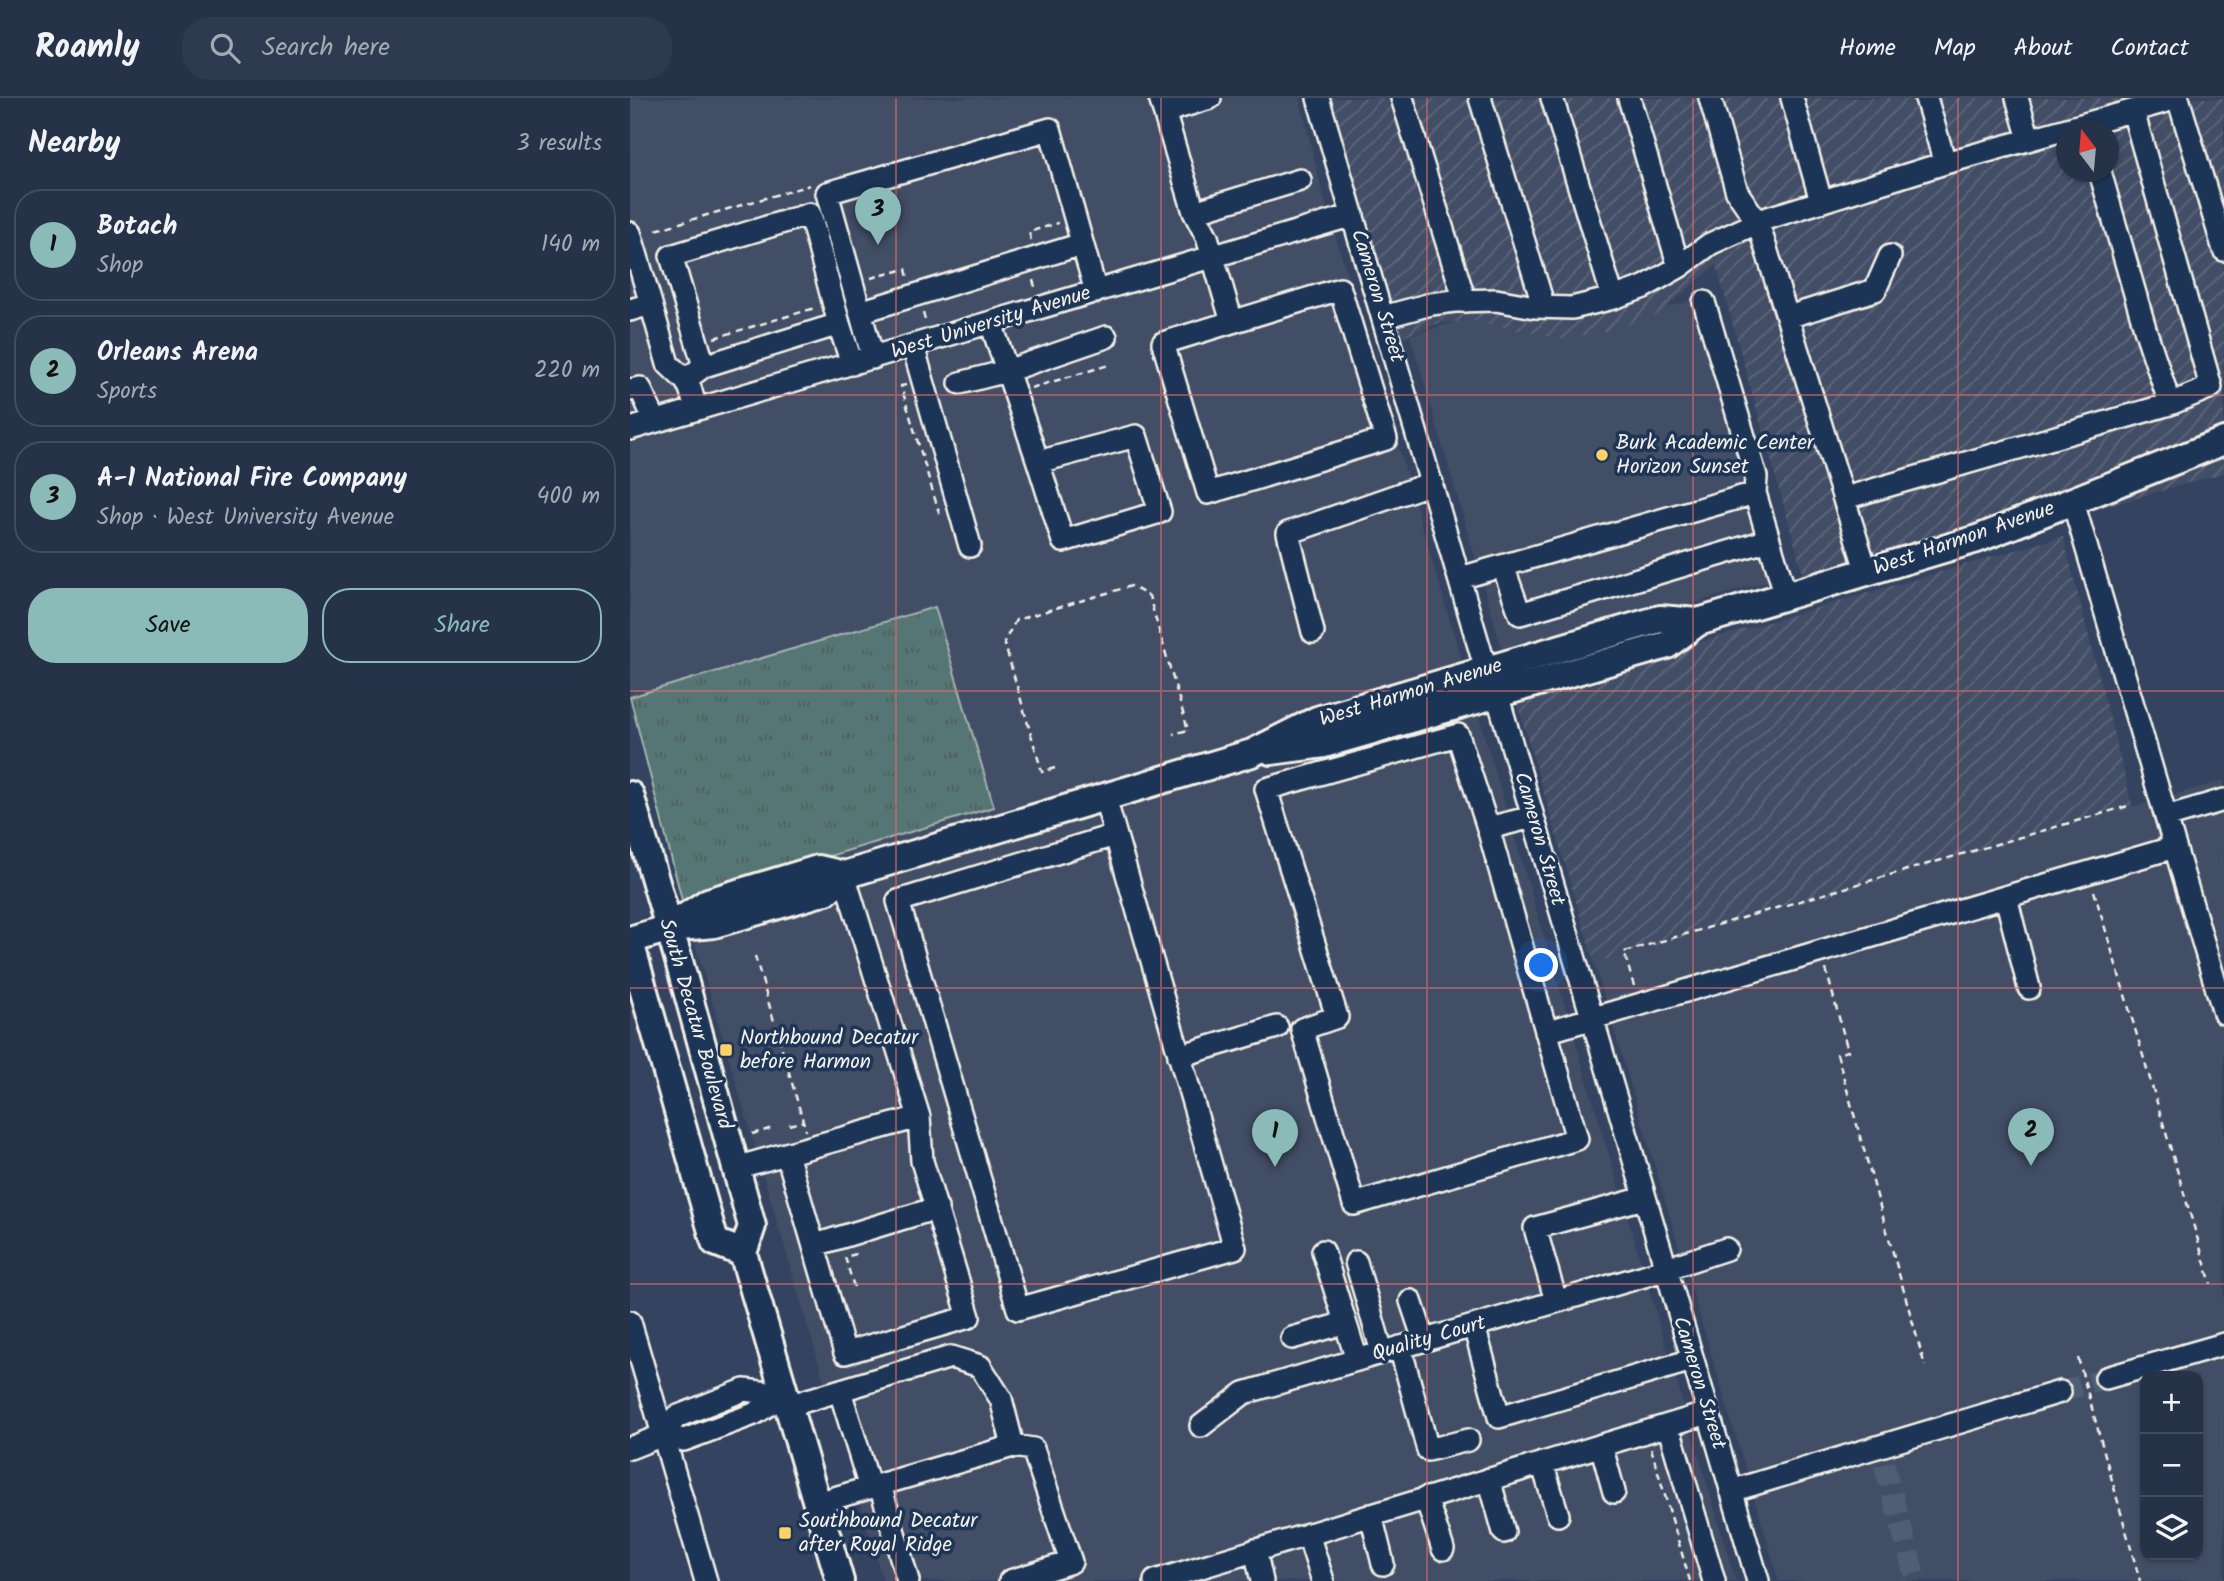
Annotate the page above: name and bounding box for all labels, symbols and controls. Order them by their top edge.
search box [182,17,672,80]
text: Roamly [35,22,140,75]
text: Search here [262,27,390,69]
icon: search [206,29,244,67]
text: Home [1839,29,1896,68]
text: Map [1934,29,1976,68]
text: About [2014,29,2072,68]
text: Contact [2110,29,2189,68]
north arrow [2056,119,2119,182]
text: Nearby [28,120,120,168]
text: 3 results [516,126,602,162]
pin: 3 [855,187,901,245]
text: Botach [97,206,177,248]
street label: Cameron Street [1341,225,1413,368]
text: 1 [50,227,56,263]
text: 140 m [541,227,600,263]
text: Shop [97,248,143,284]
street label: West University Avenue [887,277,1096,369]
text: Orleans Arena [97,332,258,374]
text: 2 [46,353,60,389]
text: 220 m [534,353,600,389]
text: Sports [97,374,157,410]
place label: Burk Academic Center Horizon Sunset [1616,427,1815,484]
marker: Burk Academic Center Horizon Sunset [1594,447,1610,463]
text: A-1 National Fire Company [97,458,407,500]
text: 3 [47,479,59,515]
text: 400 m [537,479,600,515]
street label: West Harmon Avenue [1869,492,2060,586]
text: Shop · West University Avenue [97,500,394,536]
button: Save [28,588,308,663]
button: Share [322,588,602,663]
street label: West Harmon Avenue [1315,649,1507,737]
street label: Cameron Street [1504,768,1574,911]
street label: South Decatur Boulevard [649,915,741,1134]
your location [1524,948,1558,982]
place label: Northbound Decatur before Harmon [740,1022,919,1079]
marker: Northbound Decatur before Harmon [718,1042,734,1058]
pin: 2 [2008,1108,2054,1166]
pin: 1 [1252,1109,1298,1167]
street label: Quality Court [1368,1307,1491,1371]
street label: Cameron Street [1663,1312,1735,1455]
map controls [2140,1371,2203,1560]
button: + [2140,1371,2203,1434]
button: − [2140,1434,2203,1497]
button: layers [2140,1497,2203,1560]
place label: Southbound Decatur after Royal Ridge [799,1505,978,1562]
marker: Southbound Decatur after Royal Ridge [777,1525,793,1541]

